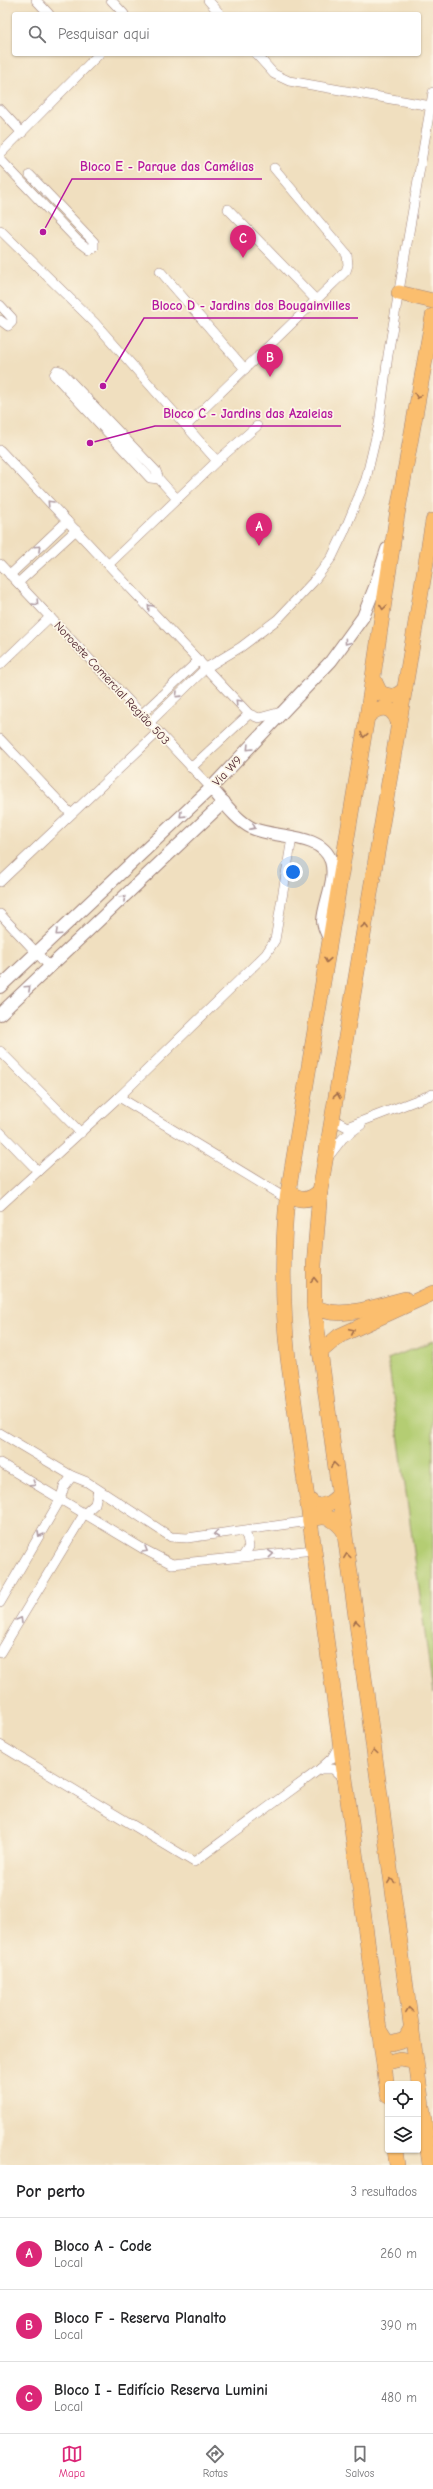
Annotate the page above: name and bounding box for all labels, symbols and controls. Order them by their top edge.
search box [12,12,421,56]
icon: search [26,23,48,45]
text: Pesquisar aqui [58,25,150,43]
callout: Bloco E - Parque das Camélias [72,154,262,179]
text: Bloco E - Parque das Camélias [80,159,254,174]
pin: C [230,225,256,258]
callout: Bloco D - Jardins dos Bougainvilles [144,293,358,318]
text: Bloco D - Jardins dos Bougainvilles [152,298,351,313]
pin: B [257,344,283,377]
one-way arrow [415,392,423,399]
callout: Bloco C - Jardins das Azaleias [155,401,341,426]
text: Bloco C - Jardins das Azaleias [163,406,333,421]
one-way arrow [48,500,55,508]
pin: A [246,513,272,546]
one-way arrow [34,546,41,553]
one-way arrow [32,598,39,606]
one-way arrow [379,604,388,610]
one-way arrow [148,605,155,612]
street label: Noroeste Comercial Região 503 [51,619,173,747]
one-way arrow [344,637,351,644]
one-way arrow [175,690,183,698]
one-way arrow [236,700,243,707]
one-way arrow [360,732,369,738]
one-way arrow [246,743,254,751]
street label: Via W9 [209,753,245,789]
one-way arrow [179,810,187,818]
one-way arrow [249,823,256,830]
your location [283,862,303,882]
one-way arrow [118,895,126,903]
one-way arrow [361,923,369,929]
one-way arrow [55,928,63,936]
one-way arrow [323,957,331,963]
one-way arrow [23,985,31,992]
one-way arrow [332,1092,341,1099]
one-way arrow [310,1277,318,1283]
one-way arrow [348,1328,355,1336]
one-way arrow [330,1462,339,1468]
one-way arrow [29,1479,36,1486]
one-way arrow [213,1529,219,1538]
one-way arrow [38,1530,45,1537]
one-way arrow [141,1546,148,1553]
one-way arrow [268,1549,274,1558]
one-way arrow [343,1553,352,1559]
one-way arrow [15,1617,23,1624]
one-way arrow [352,1620,361,1627]
one-way arrow [370,1749,379,1755]
one-way arrow [387,1878,396,1884]
one-way arrow [405,2007,414,2013]
map controls [385,2081,421,2153]
button: locate [385,2081,421,2117]
button: layers [385,2117,421,2153]
text: Por perto [16,2182,85,2201]
text: 3 resultados [351,2184,417,2199]
text: Bloco A - Code [54,2237,152,2255]
text: A [25,2246,33,2261]
text: 260 m [380,2246,417,2261]
text: Local [54,2255,83,2270]
text: Bloco F - Reserva Planalto [54,2309,226,2327]
text: B [25,2318,33,2333]
text: 390 m [381,2318,417,2333]
text: Local [54,2327,83,2342]
text: Bloco I - Edifício Reserva Lumini [54,2381,268,2399]
text: C [25,2390,33,2405]
text: 480 m [381,2390,417,2405]
text: Local [54,2399,83,2414]
tab: Mapa [59,2443,85,2480]
tab: Rotas [203,2443,228,2480]
tab: Salvos [345,2443,374,2480]

